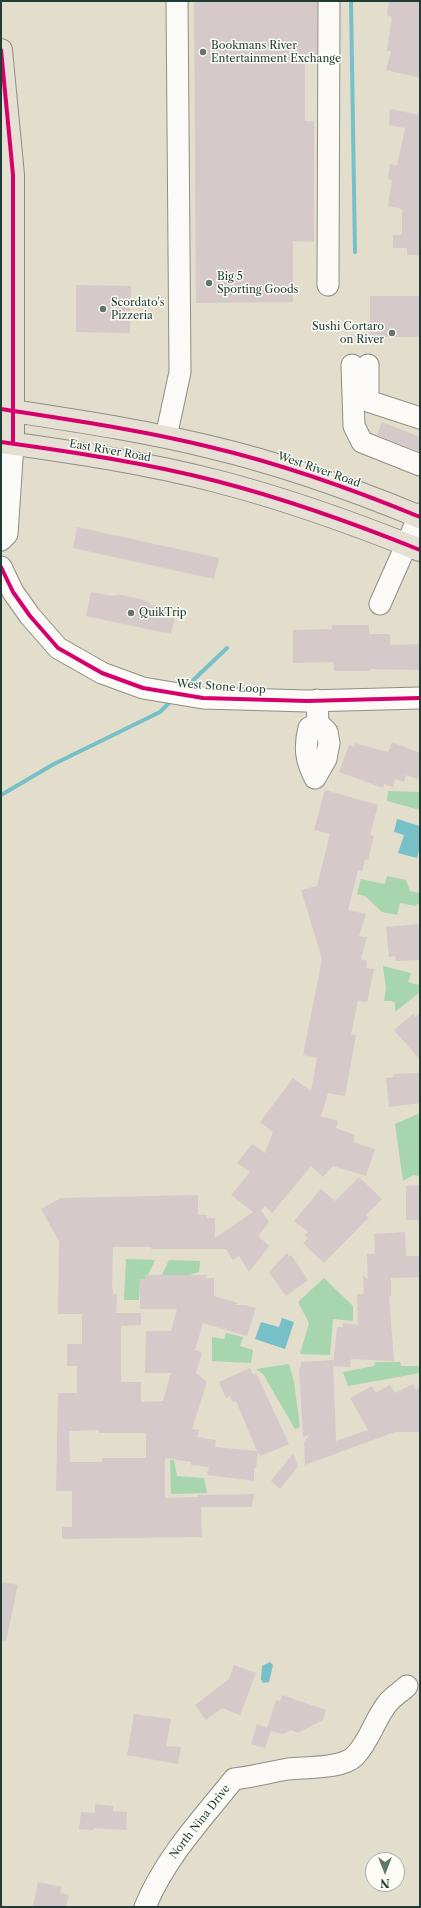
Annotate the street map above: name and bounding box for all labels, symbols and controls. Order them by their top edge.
place label: Bookmans River Entertainment Exchange [211,39,341,65]
marker: Bookmans River Entertainment Exchange [198,47,208,57]
place label: Big 5 Sporting Goods [217,270,298,296]
marker: Big 5 Sporting Goods [204,278,214,288]
place label: Scordato's Pizzeria [111,296,165,322]
marker: Scordato's Pizzeria [98,304,108,314]
place label: Sushi Cortaro on River [312,320,384,346]
marker: Sushi Cortaro on River [387,328,397,338]
street label: East River Road [68,437,152,465]
street label: West River Road [276,450,362,490]
place label: QuikTrip [139,606,187,620]
marker: QuikTrip [126,608,136,618]
street label: West Stone Loop [176,677,266,697]
street label: North Nina Drive [167,1782,233,1862]
north arrow [365,1852,405,1892]
text: N [380,1876,390,1890]

